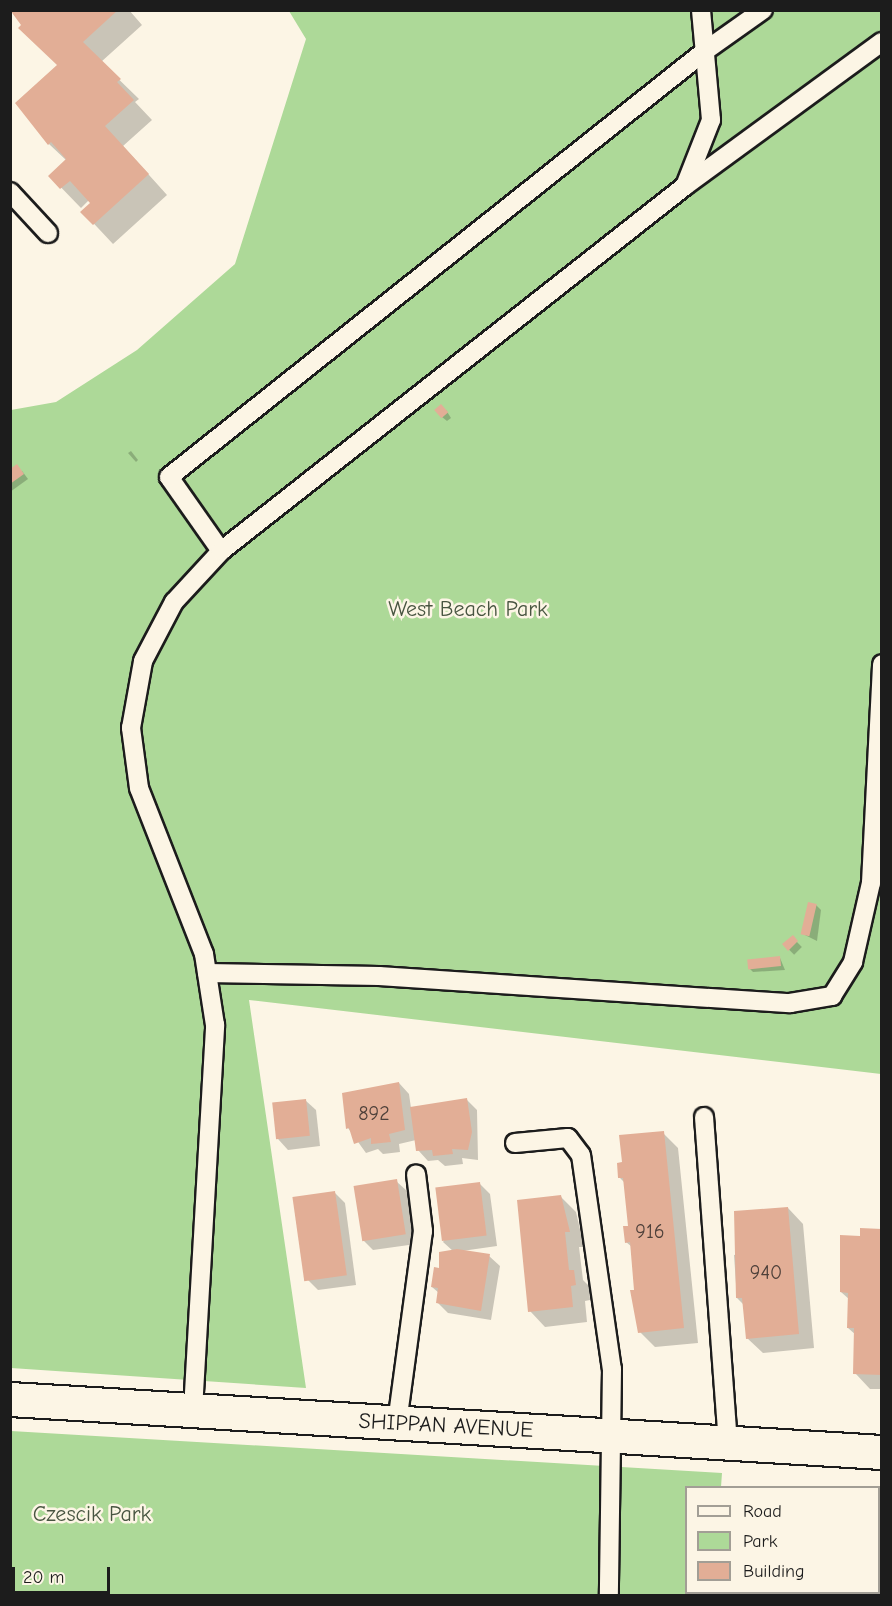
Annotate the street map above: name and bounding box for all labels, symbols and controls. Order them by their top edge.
park label: West Beach Park [388,597,548,623]
house number: 892 [358,1101,390,1125]
house number: 916 [635,1219,665,1243]
house number: 940 [750,1260,782,1284]
street label: SHIPPAN AVENUE [358,1408,534,1444]
legend [685,1486,880,1594]
text: Road [743,1501,782,1522]
park label: Czescik Park [33,1502,151,1528]
text: Park [743,1531,777,1552]
scale bar [15,1555,112,1593]
text: Building [743,1561,805,1582]
text: 20 m [23,1567,64,1588]

